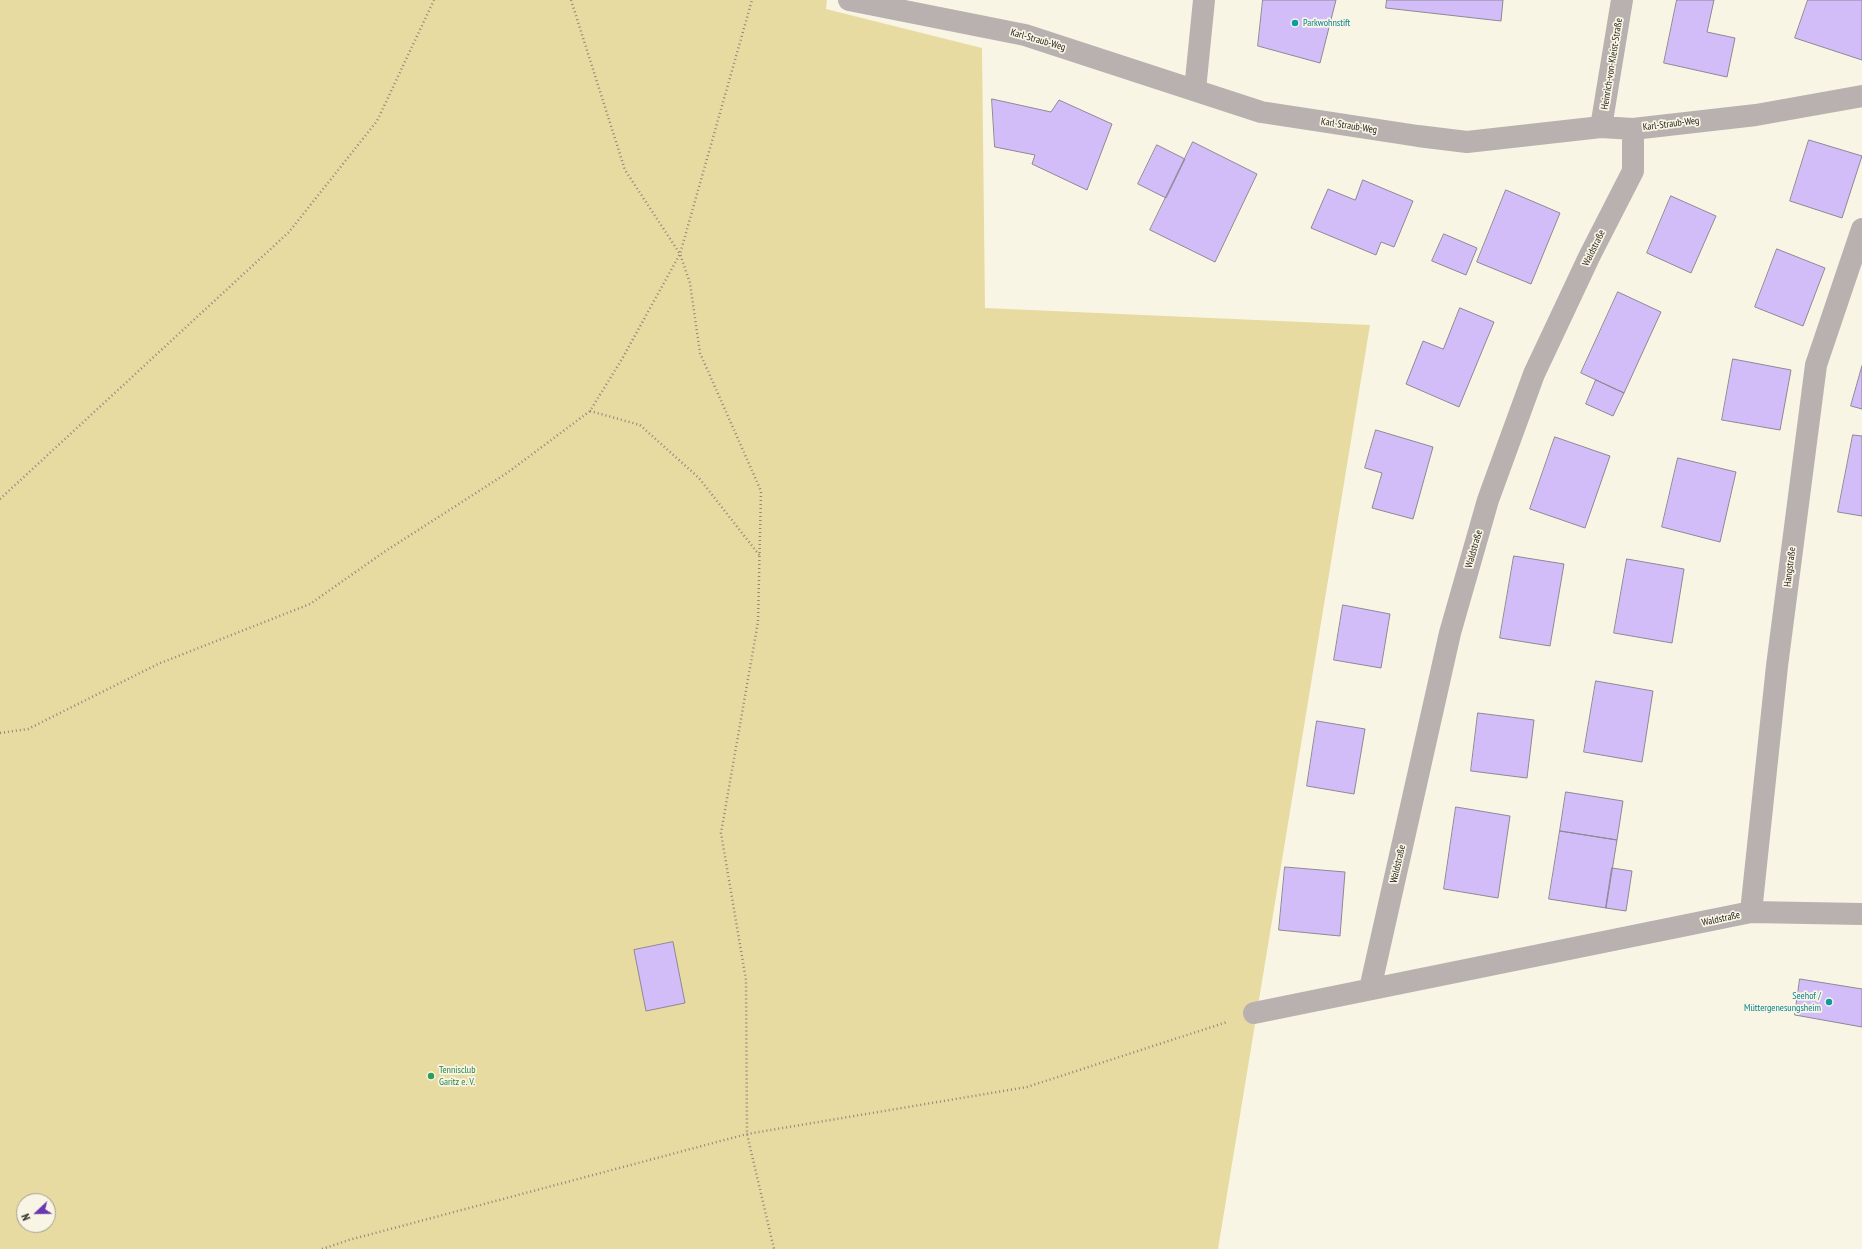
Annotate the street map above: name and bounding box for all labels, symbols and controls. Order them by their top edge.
place label: Parkwohnstift [1303,17,1350,29]
street label: Heinrich-von-Kleist-Straße [1599,17,1625,111]
marker: Parkwohnstift [1290,18,1300,28]
street label: Karl-Straub-Weg [1009,26,1067,54]
street label: Karl-Straub-Weg [1642,115,1700,133]
street label: Karl-Straub-Weg [1320,116,1378,136]
street label: Waldstraße [1580,228,1608,268]
street label: Waldstraße [1463,529,1485,569]
street label: Hangstraße [1782,546,1798,588]
street label: Waldstraße [1388,844,1408,884]
street label: Waldstraße [1701,909,1741,929]
place label: Seehof / Müttergenesungsheim [1744,990,1821,1014]
marker: Seehof / Müttergenesungsheim [1824,997,1834,1007]
place label: Tennisclub Garitz e. V. [439,1064,475,1088]
marker: Tennisclub Garitz e. V. [426,1071,436,1081]
north arrow [16,1193,56,1233]
text: N [18,1212,33,1223]

